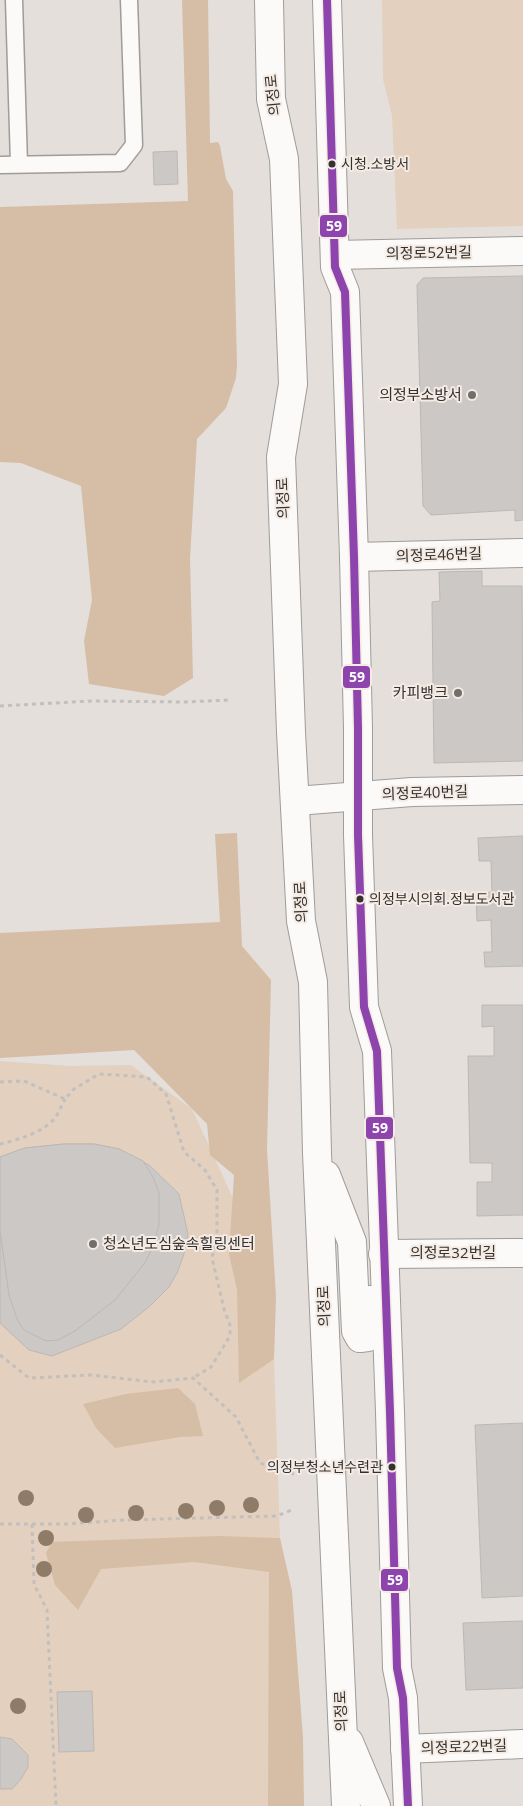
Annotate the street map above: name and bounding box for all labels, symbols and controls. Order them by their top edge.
street label: 의정로 [260,73,284,117]
place label: 시청.소방서 [341,154,409,173]
marker: 시청.소방서 [327,159,337,169]
line badge: 59 [319,214,348,238]
text: 59 [326,216,342,235]
street label: 의정로52번길 [386,241,472,263]
place label: 의정부소방서 [379,384,462,404]
marker: 의정부소방서 [466,389,478,401]
street label: 의정로 [271,477,293,519]
street label: 의정로46번길 [396,543,482,565]
line badge: 59 [342,665,371,689]
text: 59 [349,667,365,686]
place label: 카피뱅크 [393,682,448,702]
marker: 카피뱅크 [452,687,464,699]
street label: 의정로40번길 [382,781,468,803]
street label: 의정로 [289,881,311,923]
place label: 의정부시의회.정보도서관 [369,889,514,908]
marker: 의정부시의회.정보도서관 [355,894,365,904]
line badge: 59 [365,1116,394,1140]
text: 59 [372,1118,388,1137]
place label: 청소년도심숲속힐링센터 [103,1233,255,1253]
marker: 청소년도심숲속힐링센터 [87,1238,99,1250]
street label: 의정로32번길 [410,1242,496,1262]
street label: 의정로 [312,1285,334,1327]
place label: 의정부청소년수련관 [267,1457,383,1476]
marker: 의정부청소년수련관 [387,1462,397,1472]
line badge: 59 [380,1568,409,1592]
text: 59 [387,1570,403,1589]
street label: 의정로 [329,1690,351,1732]
street label: 의정로22번길 [421,1735,507,1757]

